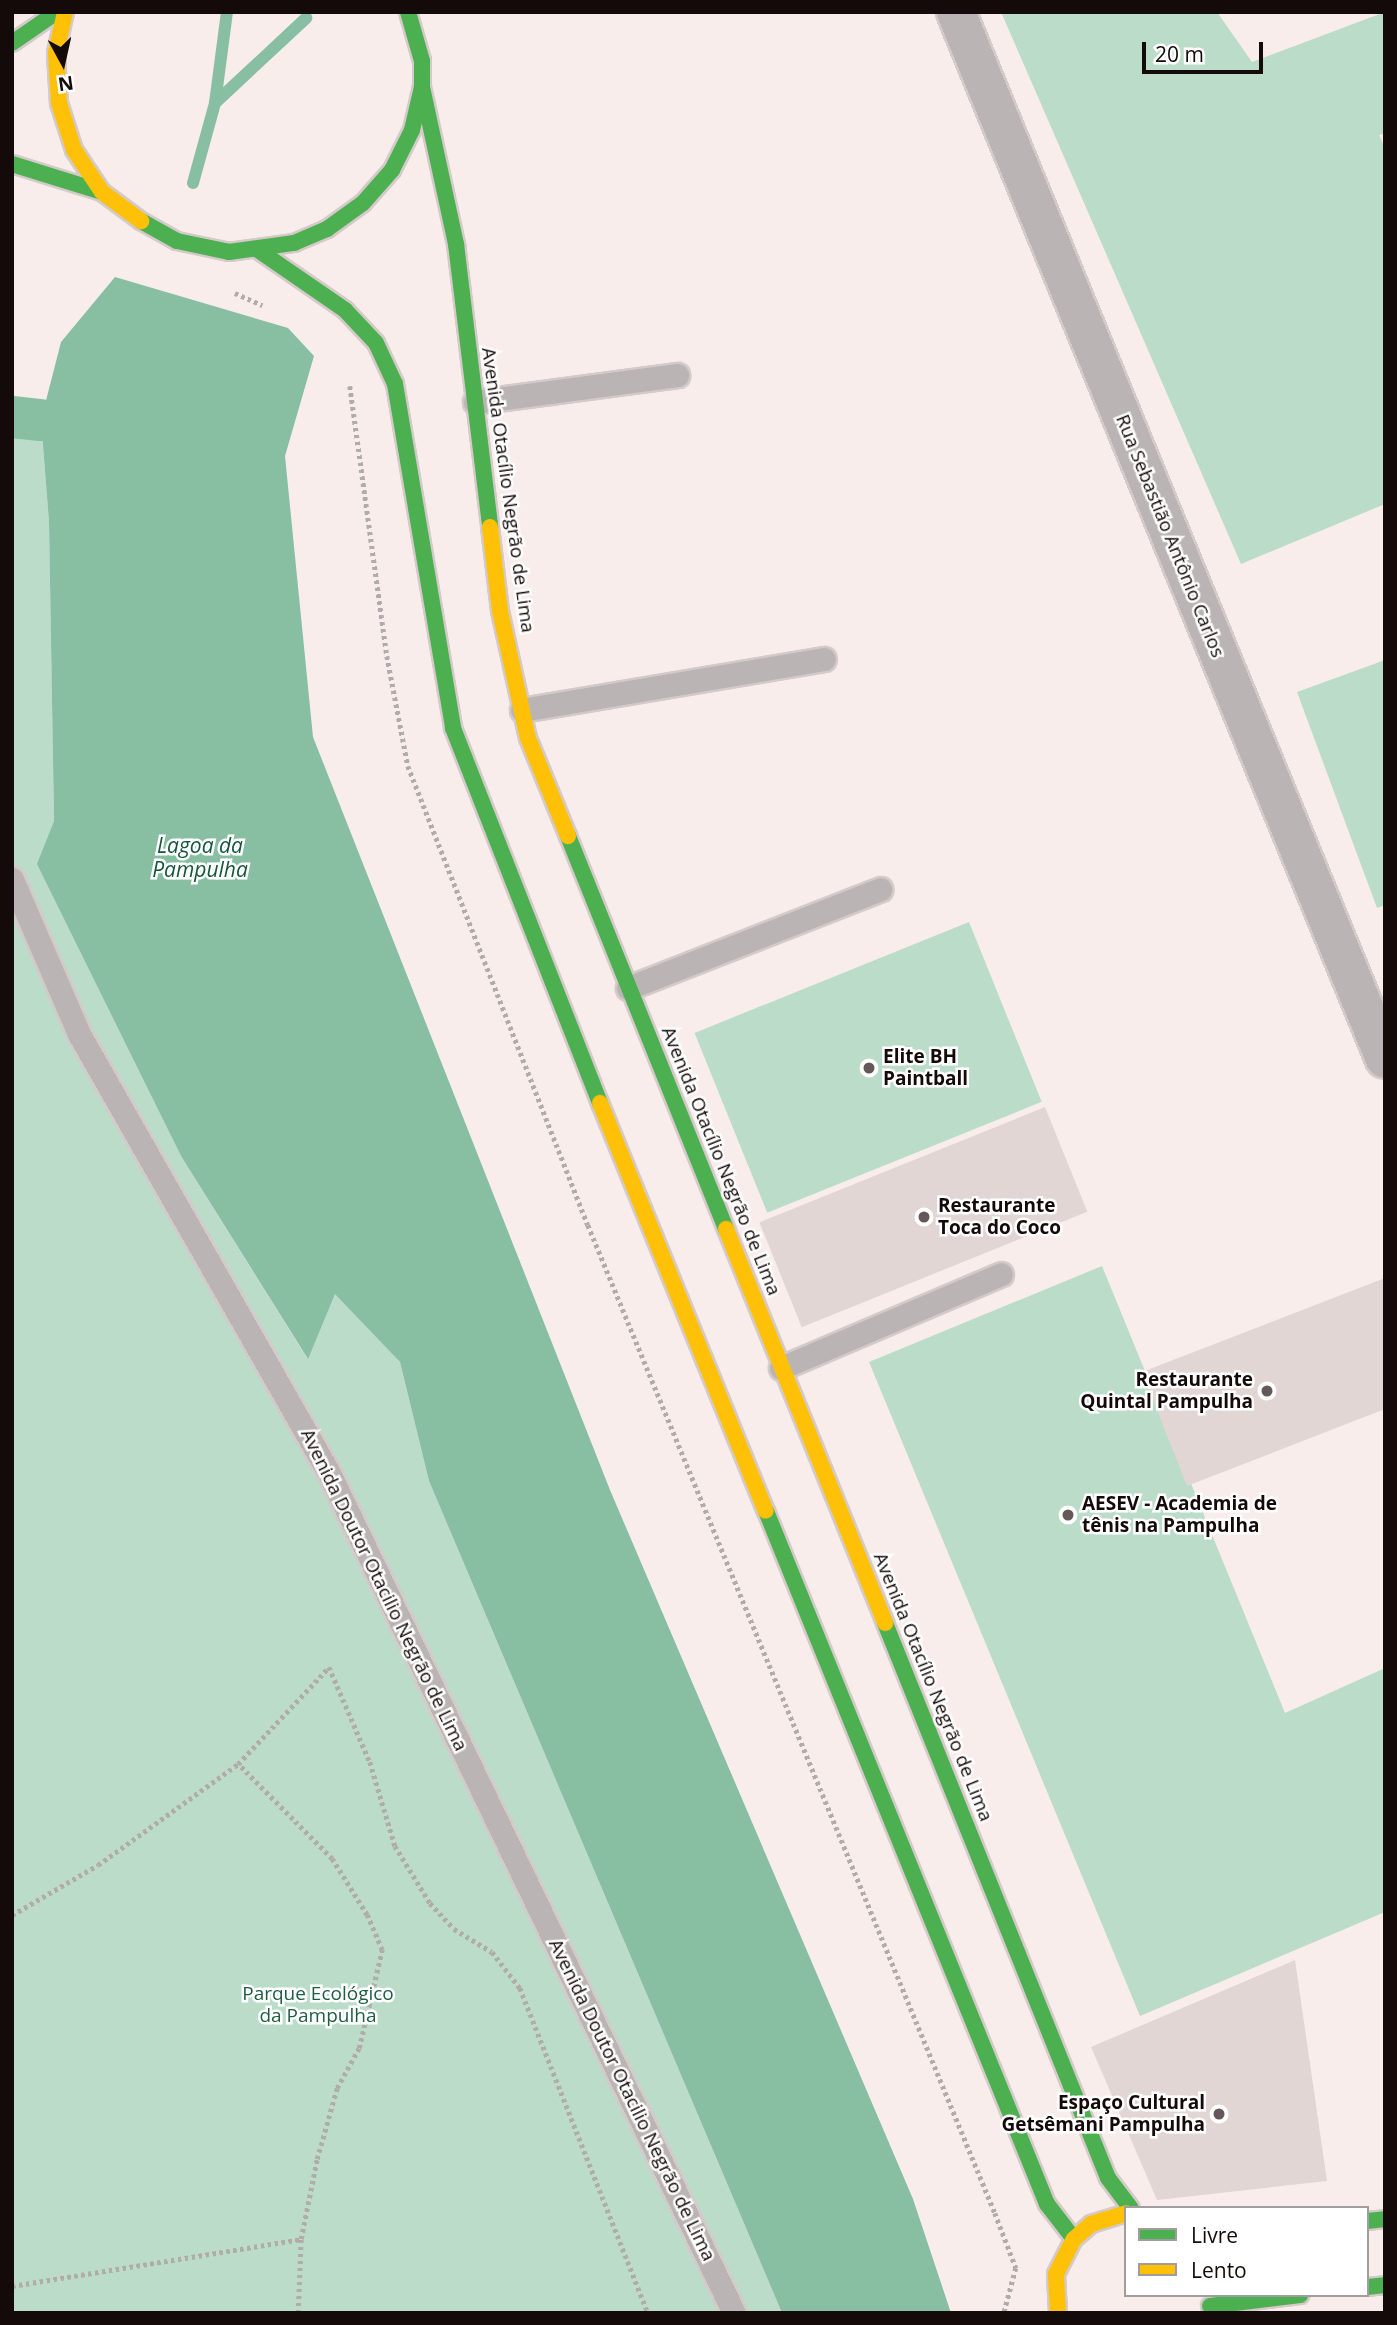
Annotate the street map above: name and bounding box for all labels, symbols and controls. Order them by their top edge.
north arrow [28,28,98,98]
scale bar [1145,28,1266,72]
text: 20 m [1155,40,1204,68]
text: N [56,70,75,98]
street label: Avenida Otacílio Negrão de Lima [477,346,539,634]
street label: Rua Sebastião Antônio Carlos [1111,411,1229,661]
water label: Lagoa da Pampulha [152,832,248,882]
street label: Avenida Otacílio Negrão de Lima [657,1023,785,1299]
place label: Elite BH Paintball [883,1046,968,1090]
marker: Elite BH Paintball [861,1060,877,1076]
place label: Restaurante Toca do Coco [938,1195,1061,1239]
marker: Restaurante Toca do Coco [916,1209,932,1225]
place label: Restaurante Quintal Pampulha [1080,1369,1253,1413]
marker: Restaurante Quintal Pampulha [1259,1383,1275,1399]
street label: Avenida Doutor Otacilio Negrão de Lima [296,1425,472,1755]
place label: AESEV - Academia de tênis na Pampulha [1082,1493,1277,1537]
marker: AESEV - Academia de tênis na Pampulha [1060,1507,1076,1523]
street label: Avenida Otacílio Negrão de Lima [869,1549,997,1825]
street label: Avenida Doutor Otacilio Negrão de Lima [544,1935,720,2265]
park label: Parque Ecológico da Pampulha [242,1983,394,2027]
place label: Espaço Cultural Getsêmani Pampulha [1001,2092,1205,2136]
marker: Espaço Cultural Getsêmani Pampulha [1211,2106,1227,2122]
legend [1124,2206,1369,2297]
text: Livre [1191,2221,1238,2249]
text: Lento [1191,2256,1247,2284]

